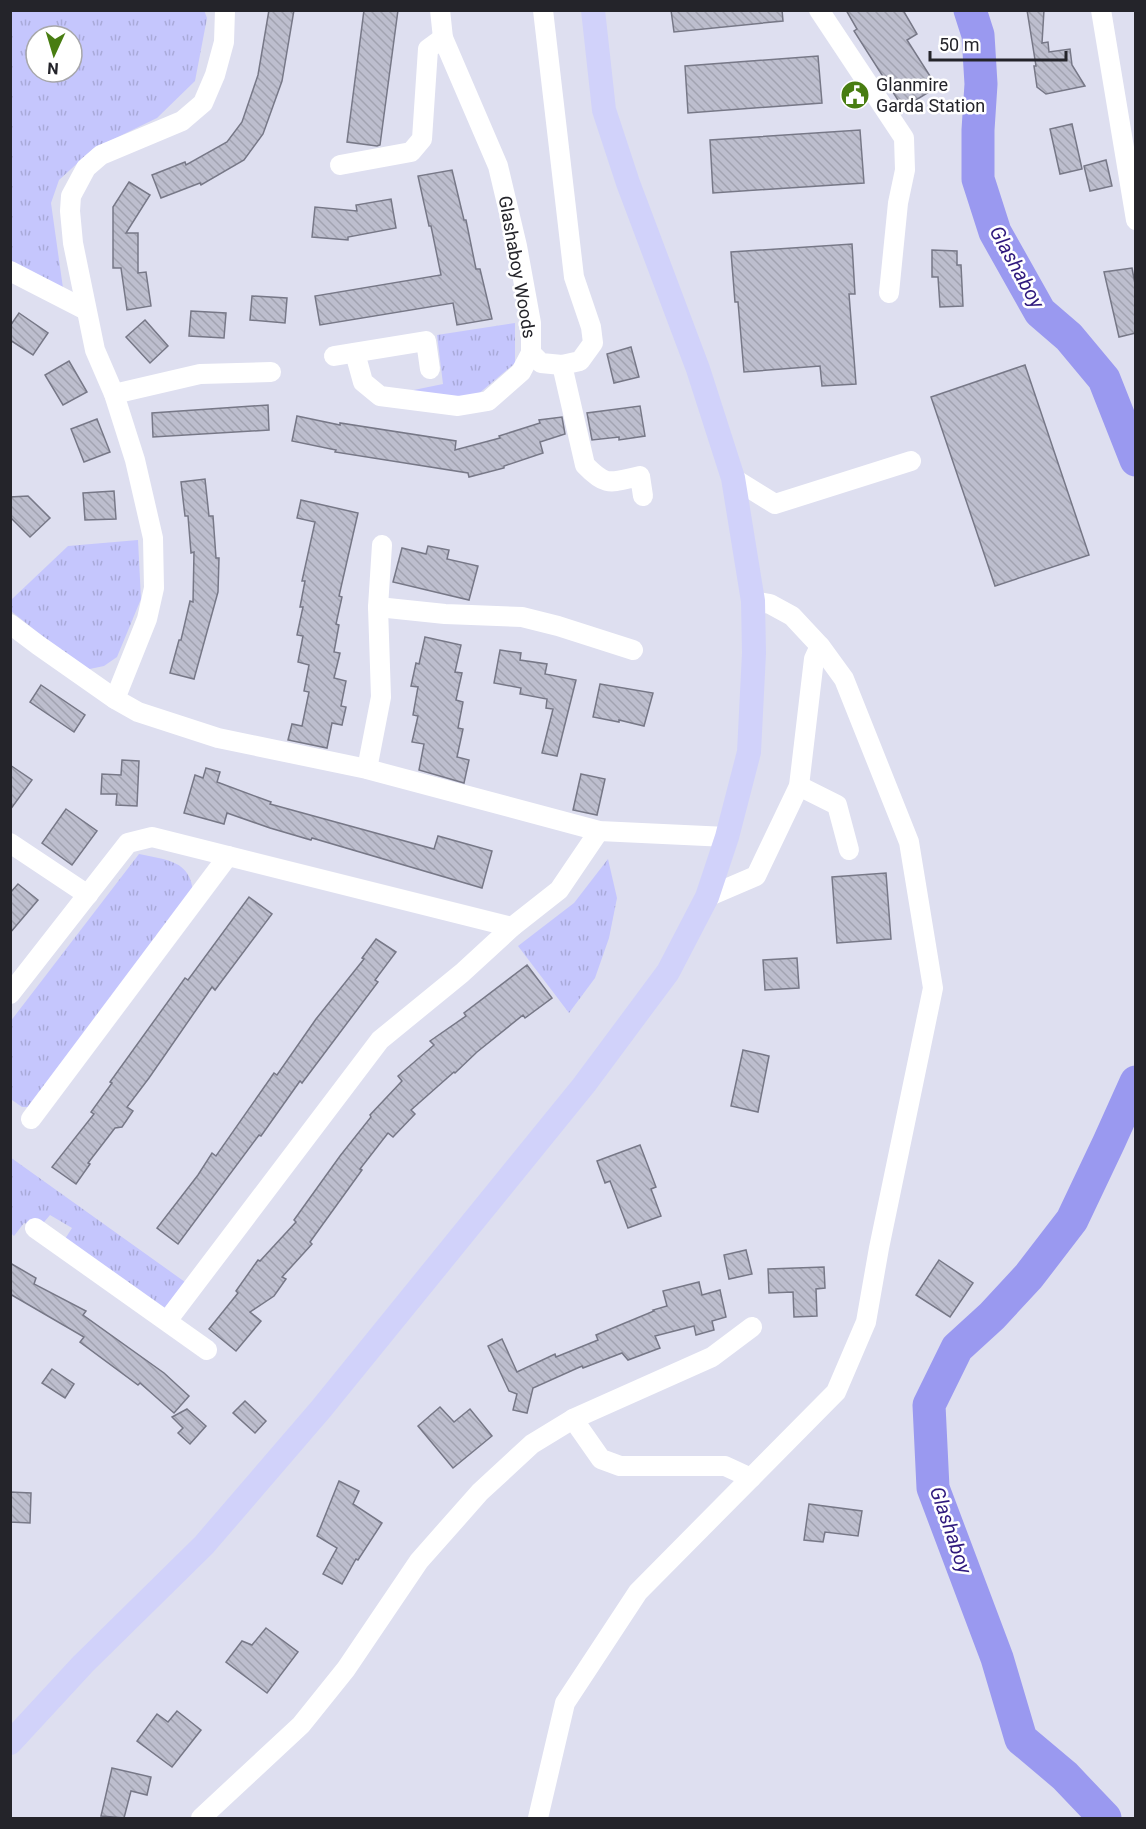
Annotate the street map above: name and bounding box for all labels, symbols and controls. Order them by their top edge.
north arrow [24,24,84,84]
scale bar [930,24,1066,62]
text: 50 m [939,34,979,55]
text: N [47,59,59,78]
place label: Glanmire Garda Station [876,74,985,116]
public building icon: Glanmire Garda Station [839,79,871,111]
street label: Glashaboy Woods [495,194,540,340]
water label: Glashaboy [985,222,1050,313]
water label: Glashaboy [925,1483,977,1578]

